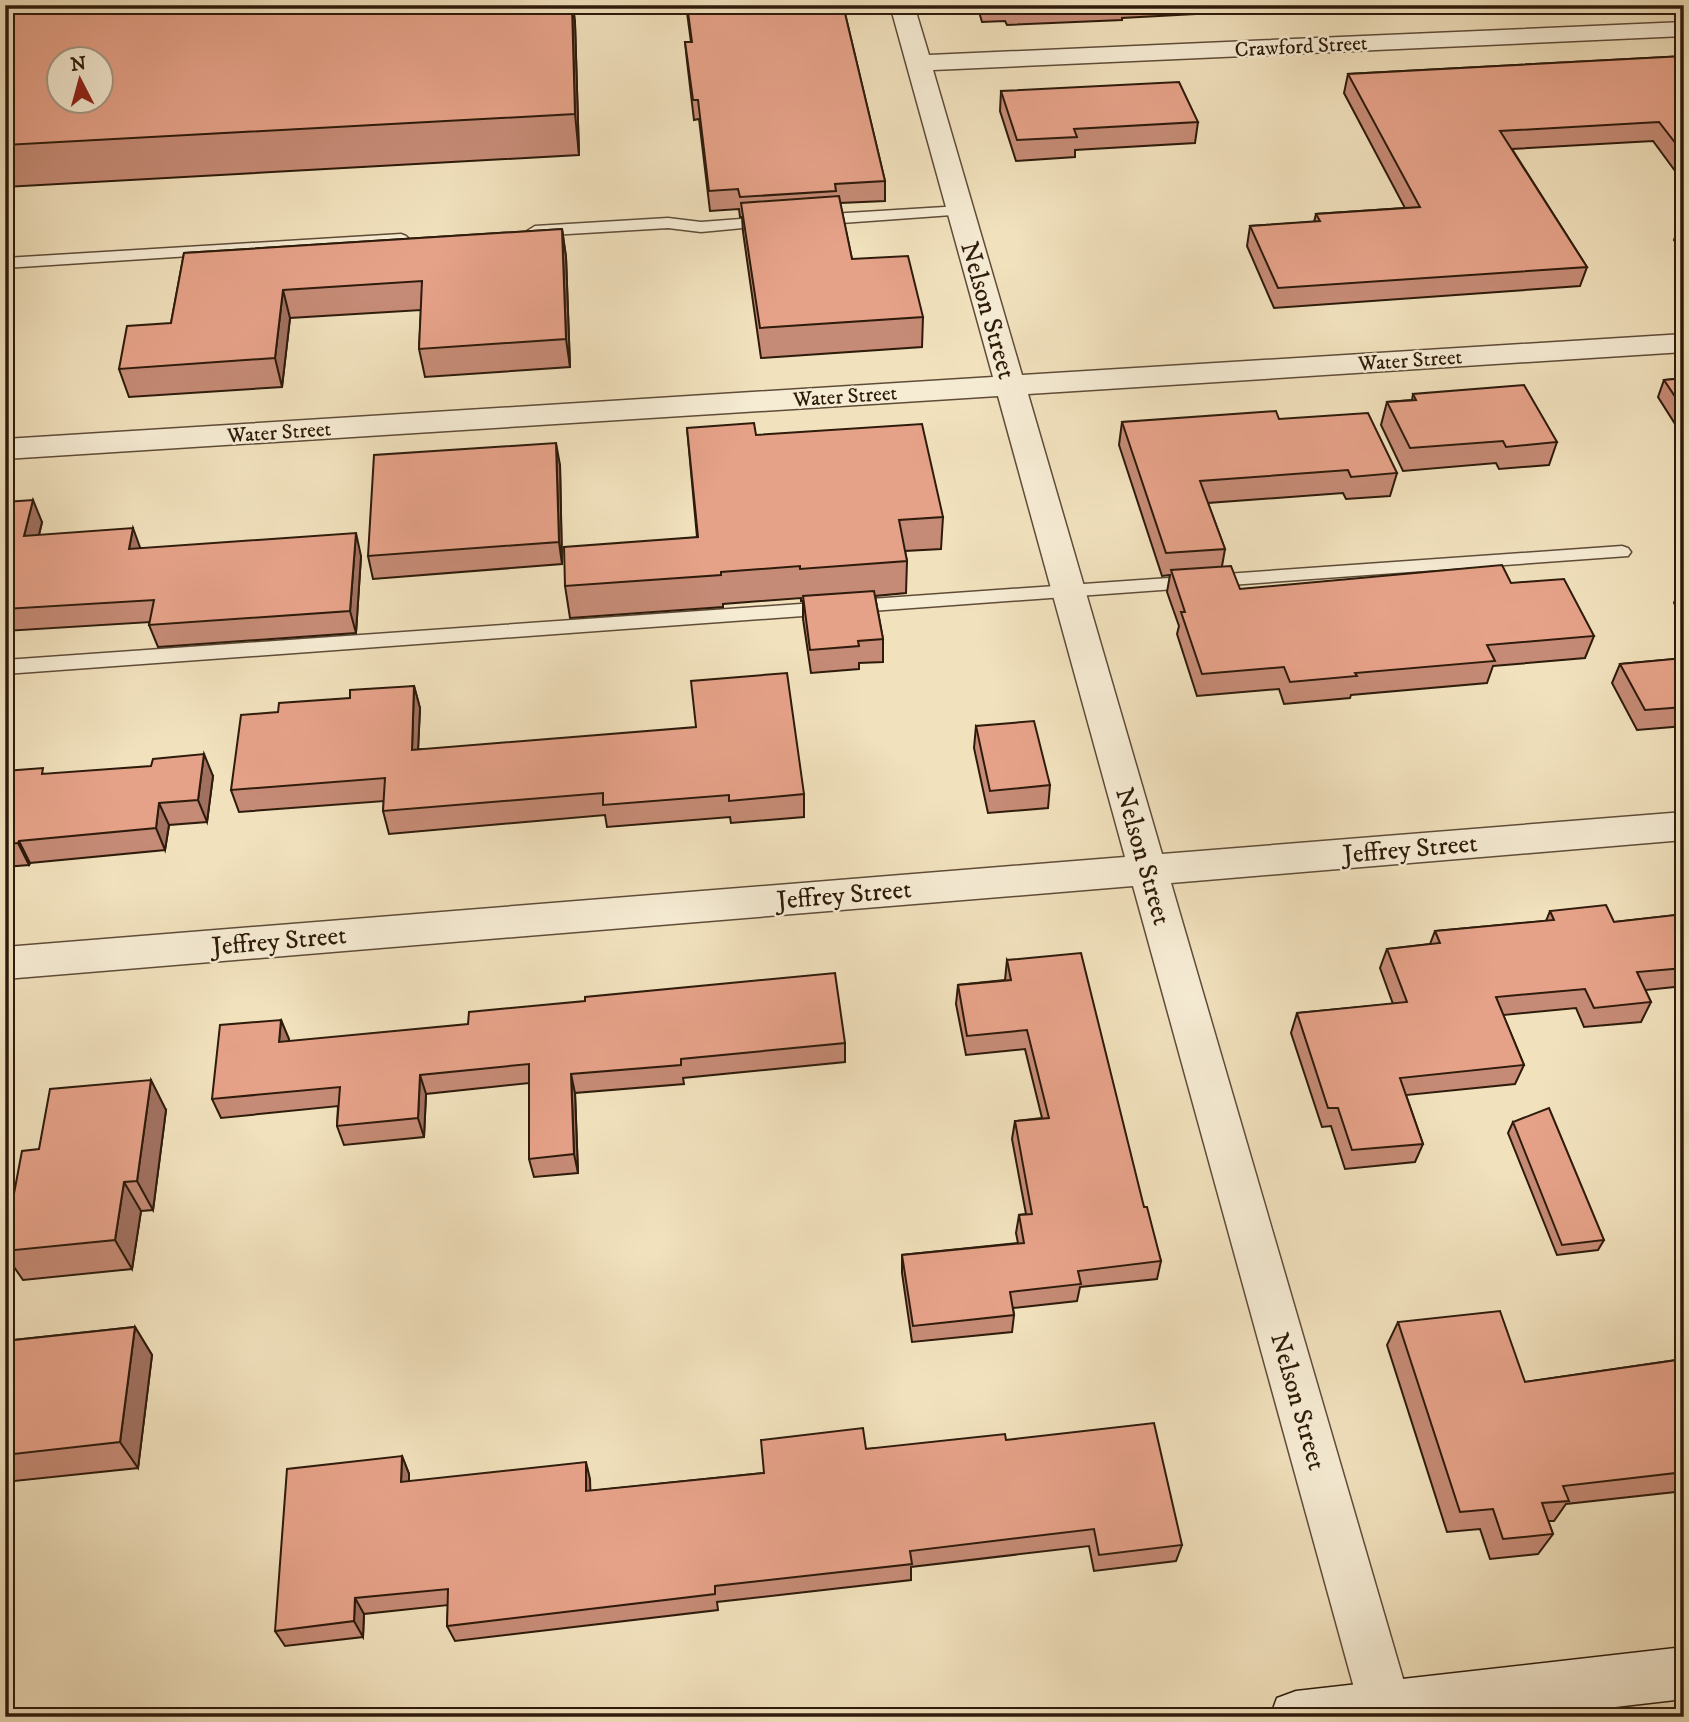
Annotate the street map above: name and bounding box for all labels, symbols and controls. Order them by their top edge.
street label: Crawford Street [1234,31,1368,63]
north arrow [46,46,116,116]
text: N [69,52,88,77]
street label: Nelson Street [952,238,1023,383]
street label: Water Street [1356,344,1463,378]
street label: Water Street [791,380,898,414]
street label: Water Street [225,416,332,450]
street label: Nelson Street [1107,784,1178,929]
street label: Jeffrey Street [1339,827,1479,872]
street label: Jeffrey Street [773,873,913,918]
street label: Jeffrey Street [208,919,348,964]
street label: Nelson Street [1262,1329,1333,1474]

